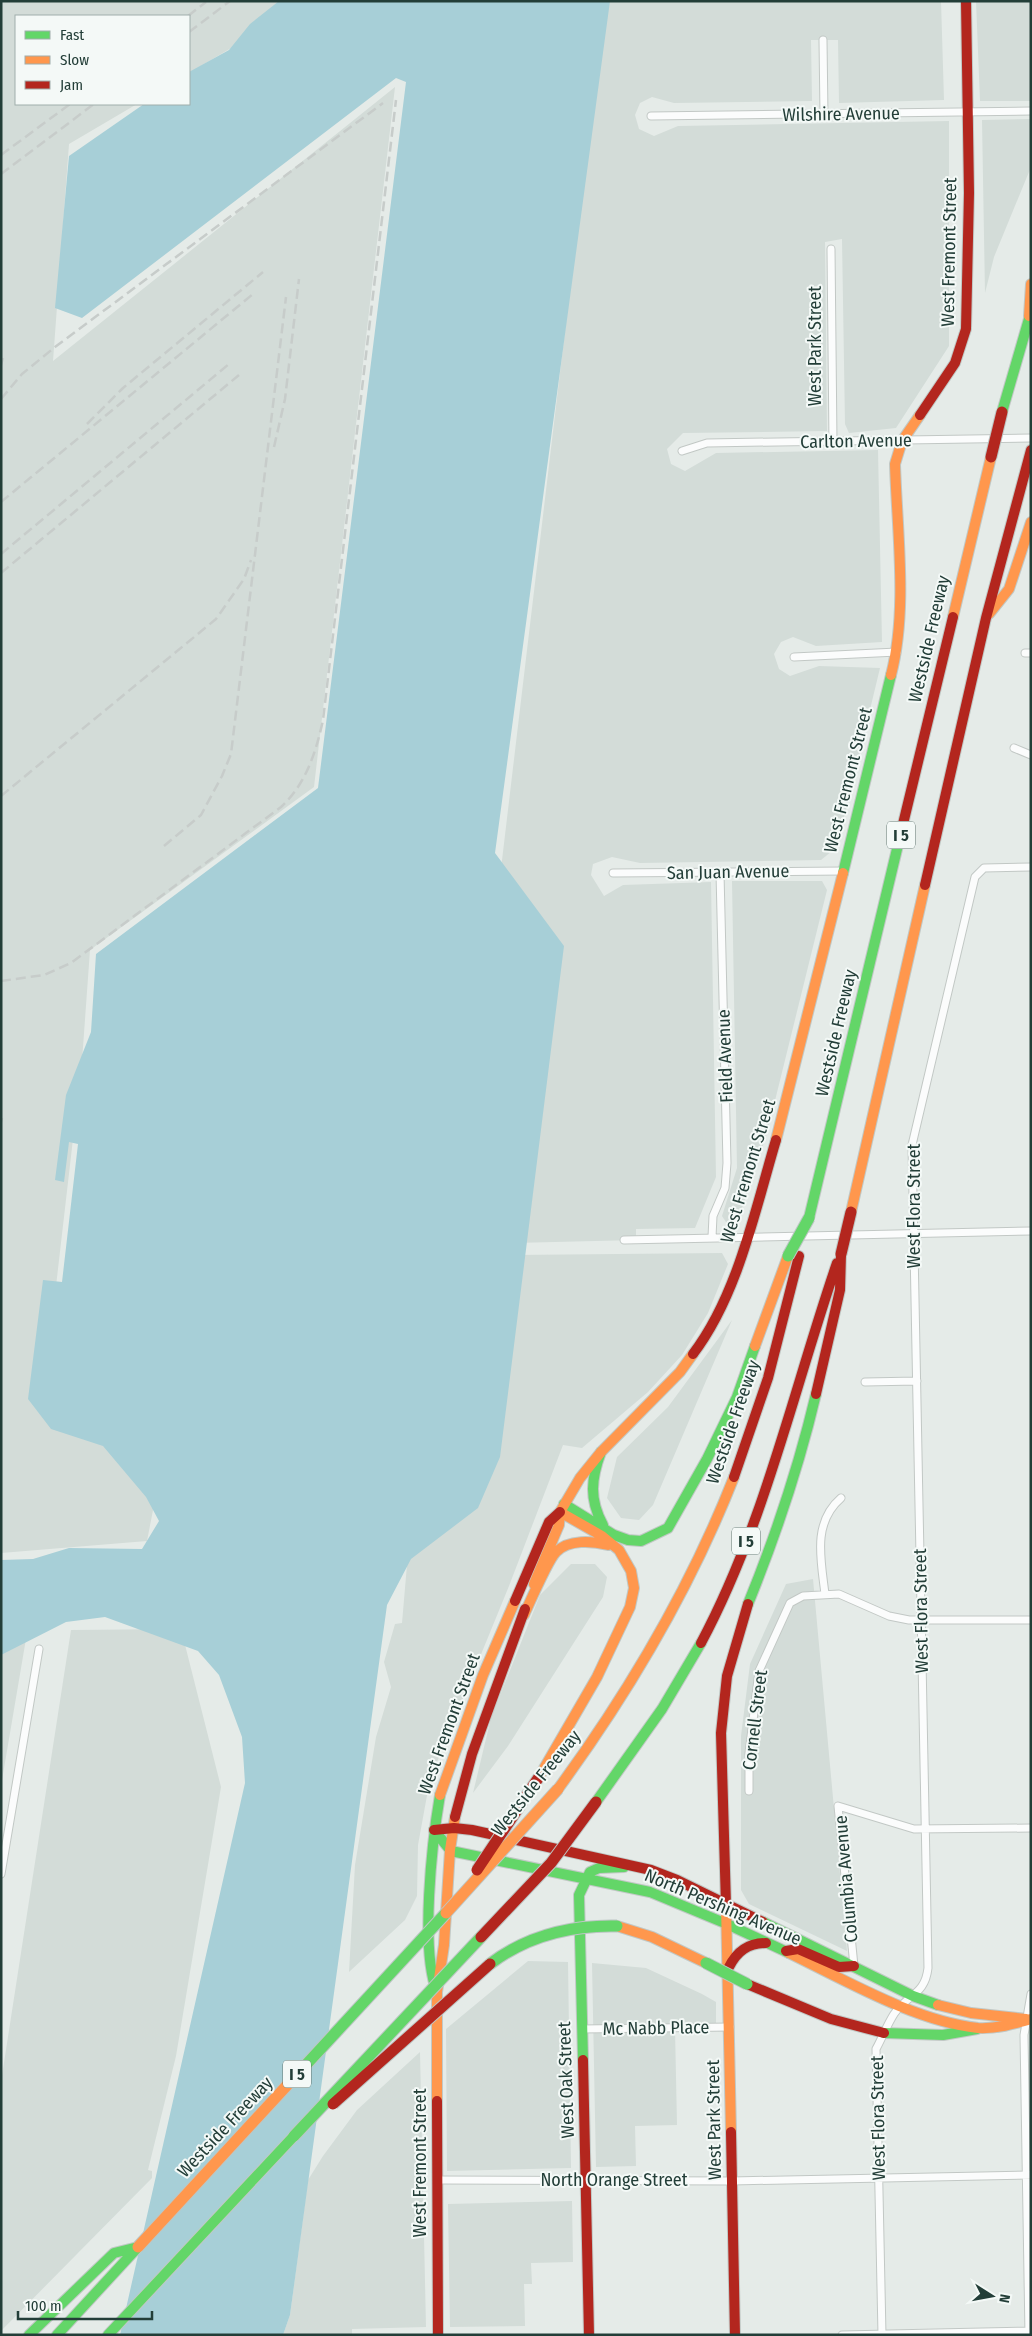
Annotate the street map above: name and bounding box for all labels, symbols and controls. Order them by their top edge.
legend [15,15,190,105]
text: Fast [60,26,84,44]
text: Slow [60,51,89,69]
text: Jam [60,76,83,94]
street label: Wilshire Avenue [782,102,900,126]
street label: West Fremont Street [937,177,961,327]
street label: West Park Street [804,286,826,406]
street label: Carlton Avenue [800,429,912,453]
street label: Westside Freeway [904,573,954,705]
street label: West Fremont Street [819,705,877,855]
road number: I 5 [887,822,915,848]
street label: San Juan Avenue [667,860,789,884]
street label: Westside Freeway [811,967,861,1099]
street label: Field Avenue [712,1009,738,1103]
street label: West Fremont Street [716,1096,780,1246]
street label: West Flora Street [903,1143,925,1268]
street label: Westside Freeway [701,1357,765,1487]
road number: I 5 [732,1528,760,1554]
street label: West Flora Street [909,1548,933,1674]
street label: West Fremont Street [413,1650,485,1798]
street label: Cornell Street [738,1668,772,1771]
street label: Westside Freeway [487,1726,585,1840]
street label: Columbia Avenue [829,1814,863,1943]
street label: North Pershing Avenue [641,1864,805,1950]
street label: Mc Nabb Place [602,2016,710,2040]
street label: West Oak Street [553,2021,579,2139]
street label: West Flora Street [866,2055,890,2181]
street label: West Park Street [702,2059,726,2180]
road number: I 5 [283,2060,311,2088]
street label: Westside Freeway [173,2072,277,2182]
street label: West Fremont Street [409,2088,431,2238]
street label: North Orange Street [540,2169,688,2191]
north arrow [967,2271,1017,2321]
scale bar [18,2288,151,2320]
text: N [995,2293,1013,2304]
text: 100 m [25,2297,62,2315]

